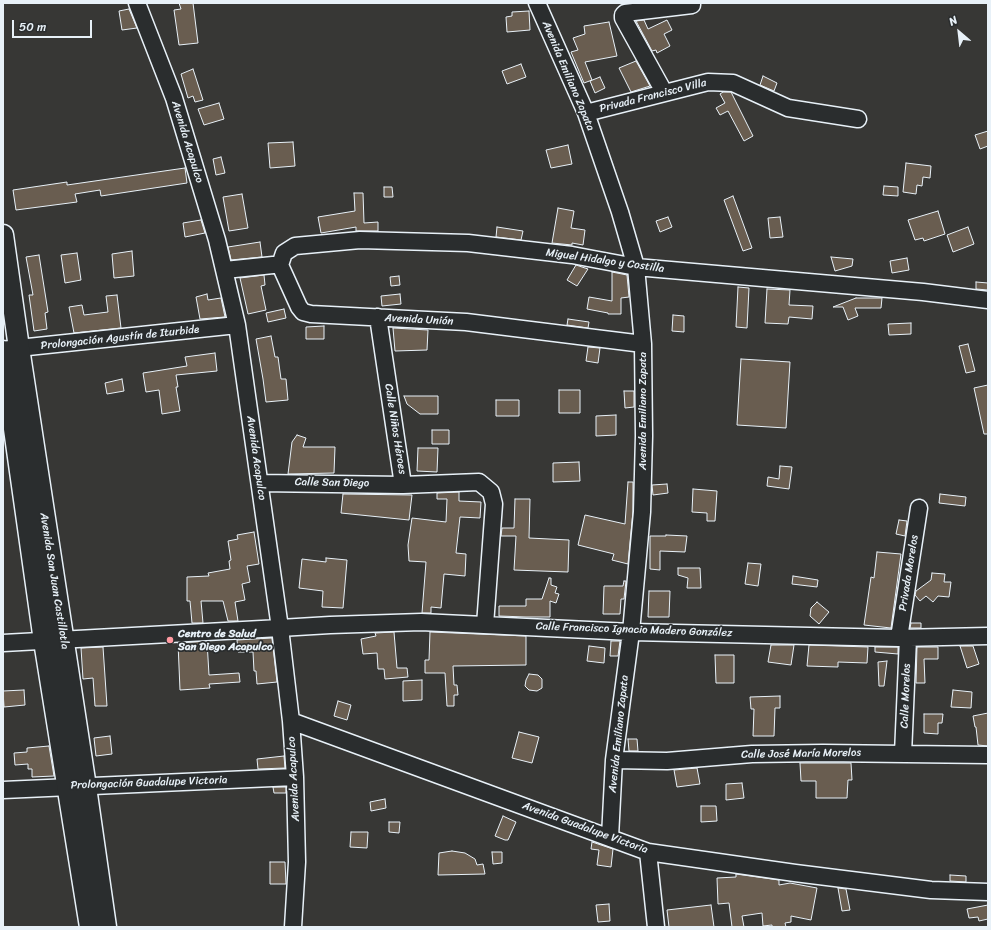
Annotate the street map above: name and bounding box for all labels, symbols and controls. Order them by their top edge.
text: N [945,11,961,31]
scale bar [14,12,94,38]
north arrow [939,12,979,52]
text: 50 m [19,16,46,38]
street label: Avenida Emiliano Zapata [539,19,597,133]
street label: Privada Francisco Villa [598,76,708,116]
street label: Avenida Acapulco [168,99,206,185]
street label: Miguel Hidalgo y Costilla [545,246,665,276]
street label: Avenida Unión [384,312,454,328]
street label: Prolongación Agustín de Iturbide [40,323,200,353]
street label: Avenida Emiliano Zapata [636,352,650,470]
street label: Calle Niños Héroes [381,383,409,475]
street label: Avenida Acapulco [244,415,268,501]
street label: Calle San Diego [295,476,369,490]
street label: Avenida San Juan Castillotla [37,512,71,650]
street label: Privada Morelos [896,534,922,612]
street label: Calle Francisco Ignacio Madero González [536,620,732,640]
place label: Centro de Salud San Diego Acapulco [178,627,272,653]
marker: Centro de Salud San Diego Acapulco [165,635,175,645]
street label: Calle Morelos [898,663,914,729]
street label: Avenida Emiliano Zapata [606,675,632,793]
street label: Avenida Acapulco [285,736,303,822]
street label: Calle José María Morelos [741,746,861,762]
street label: Prolongación Guadalupe Victoria [70,774,228,792]
street label: Avenida Guadalupe Victoria [520,799,650,857]

